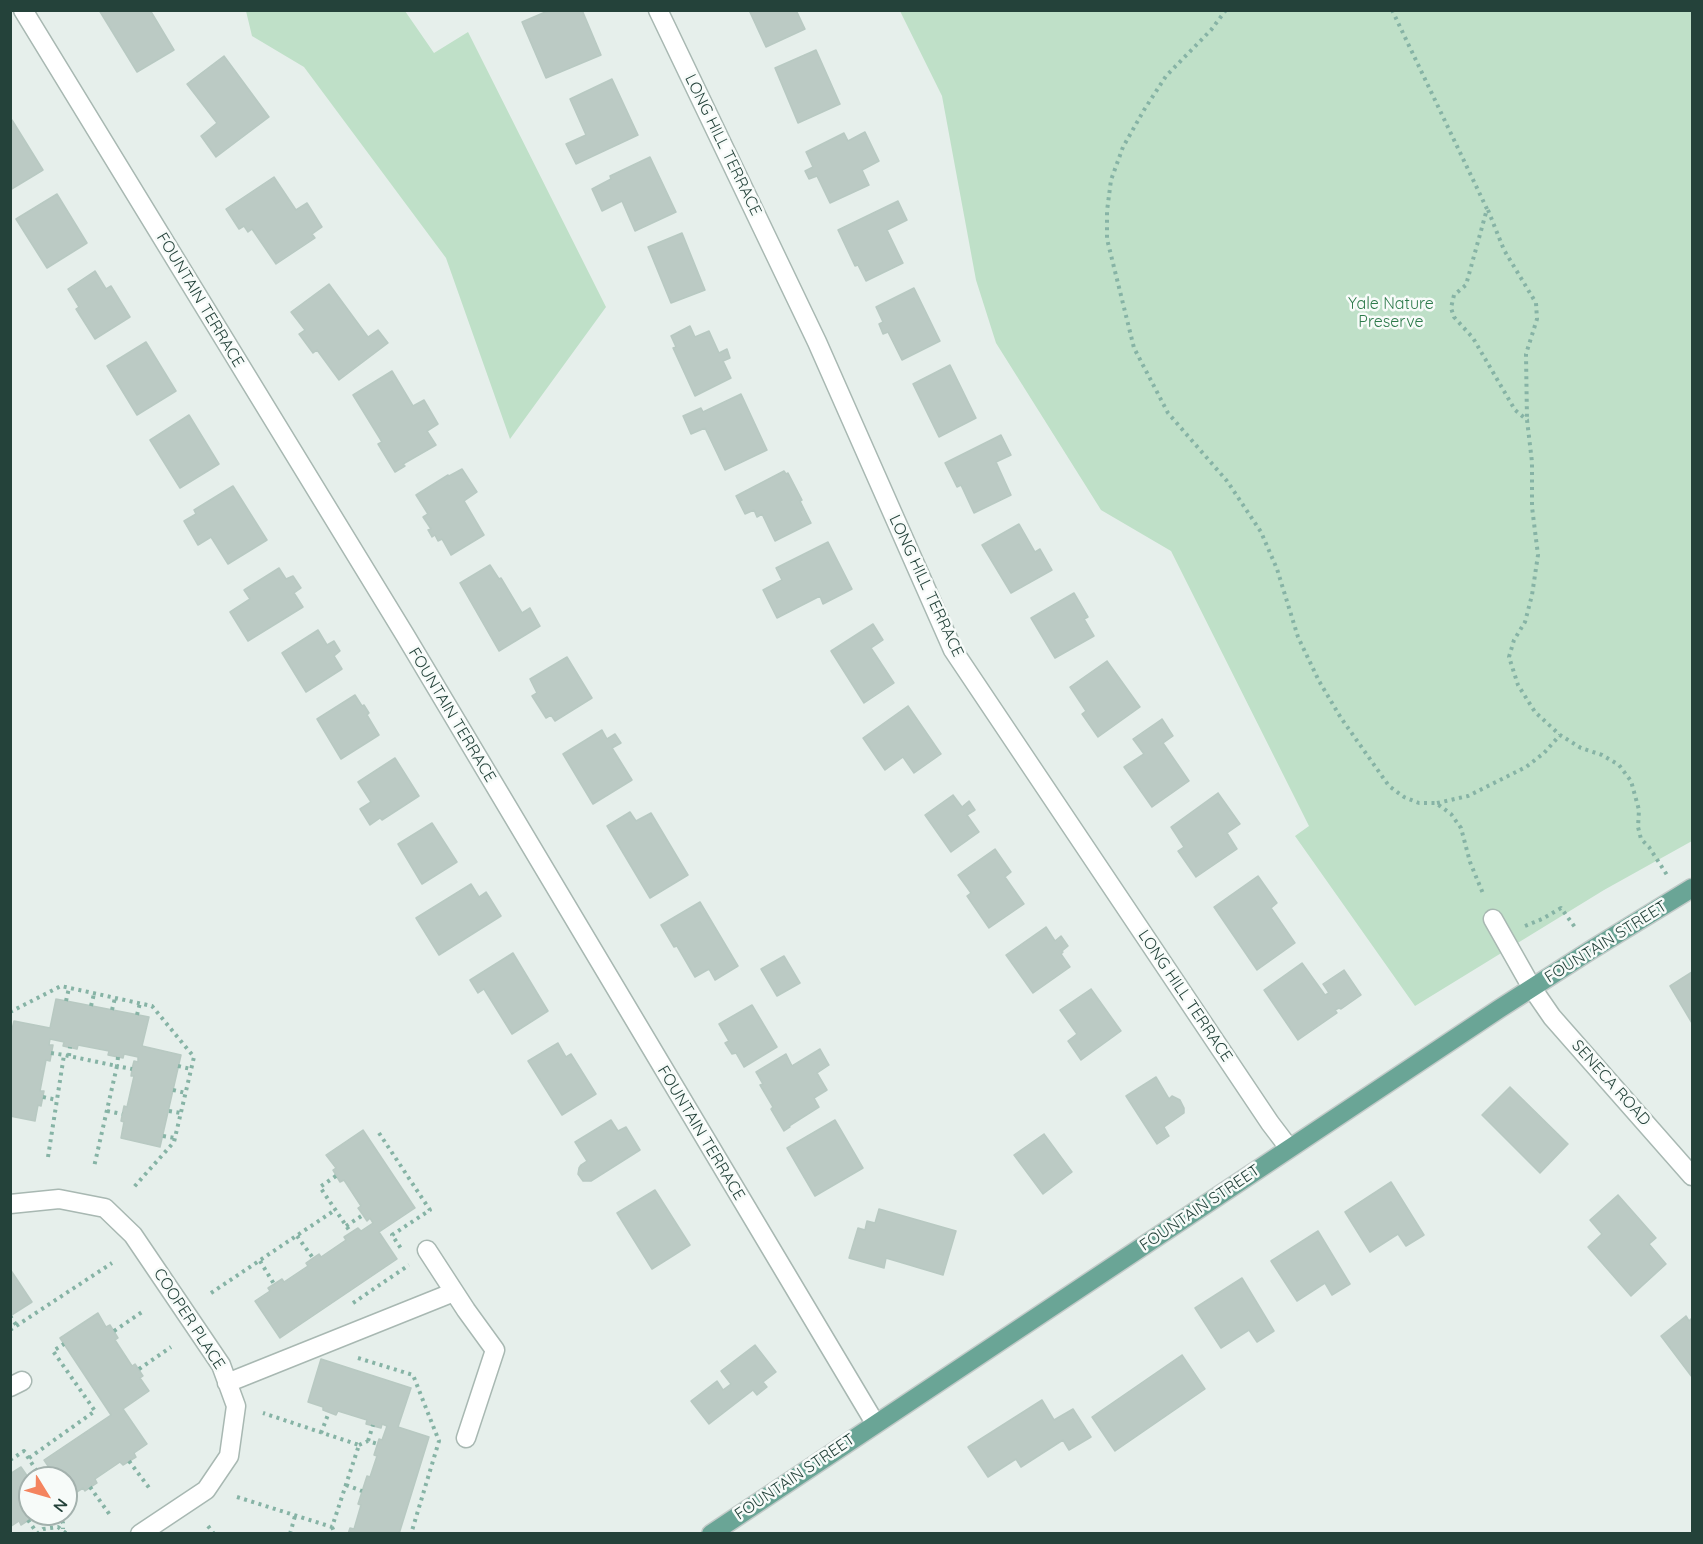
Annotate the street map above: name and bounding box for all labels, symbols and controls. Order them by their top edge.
street label: LONG HILL TERRACE [680,71,766,219]
street label: FOUNTAIN TERRACE [152,229,248,371]
park label: Yale Nature Preserve [1348,294,1434,332]
street label: LONG HILL TERRACE [885,512,967,660]
street label: FOUNTAIN TERRACE [404,644,500,786]
street label: FOUNTAIN STREET [1541,897,1671,987]
street label: LONG HILL TERRACE [1134,927,1236,1065]
street label: SENECA ROAD [1568,1036,1654,1130]
street label: FOUNTAIN TERRACE [653,1062,749,1204]
street label: FOUNTAIN STREET [1136,1161,1264,1255]
street label: COOPER PLACE [149,1265,229,1373]
street label: FOUNTAIN STREET [731,1430,859,1524]
north arrow [18,1466,78,1526]
text: N [49,1495,72,1516]

